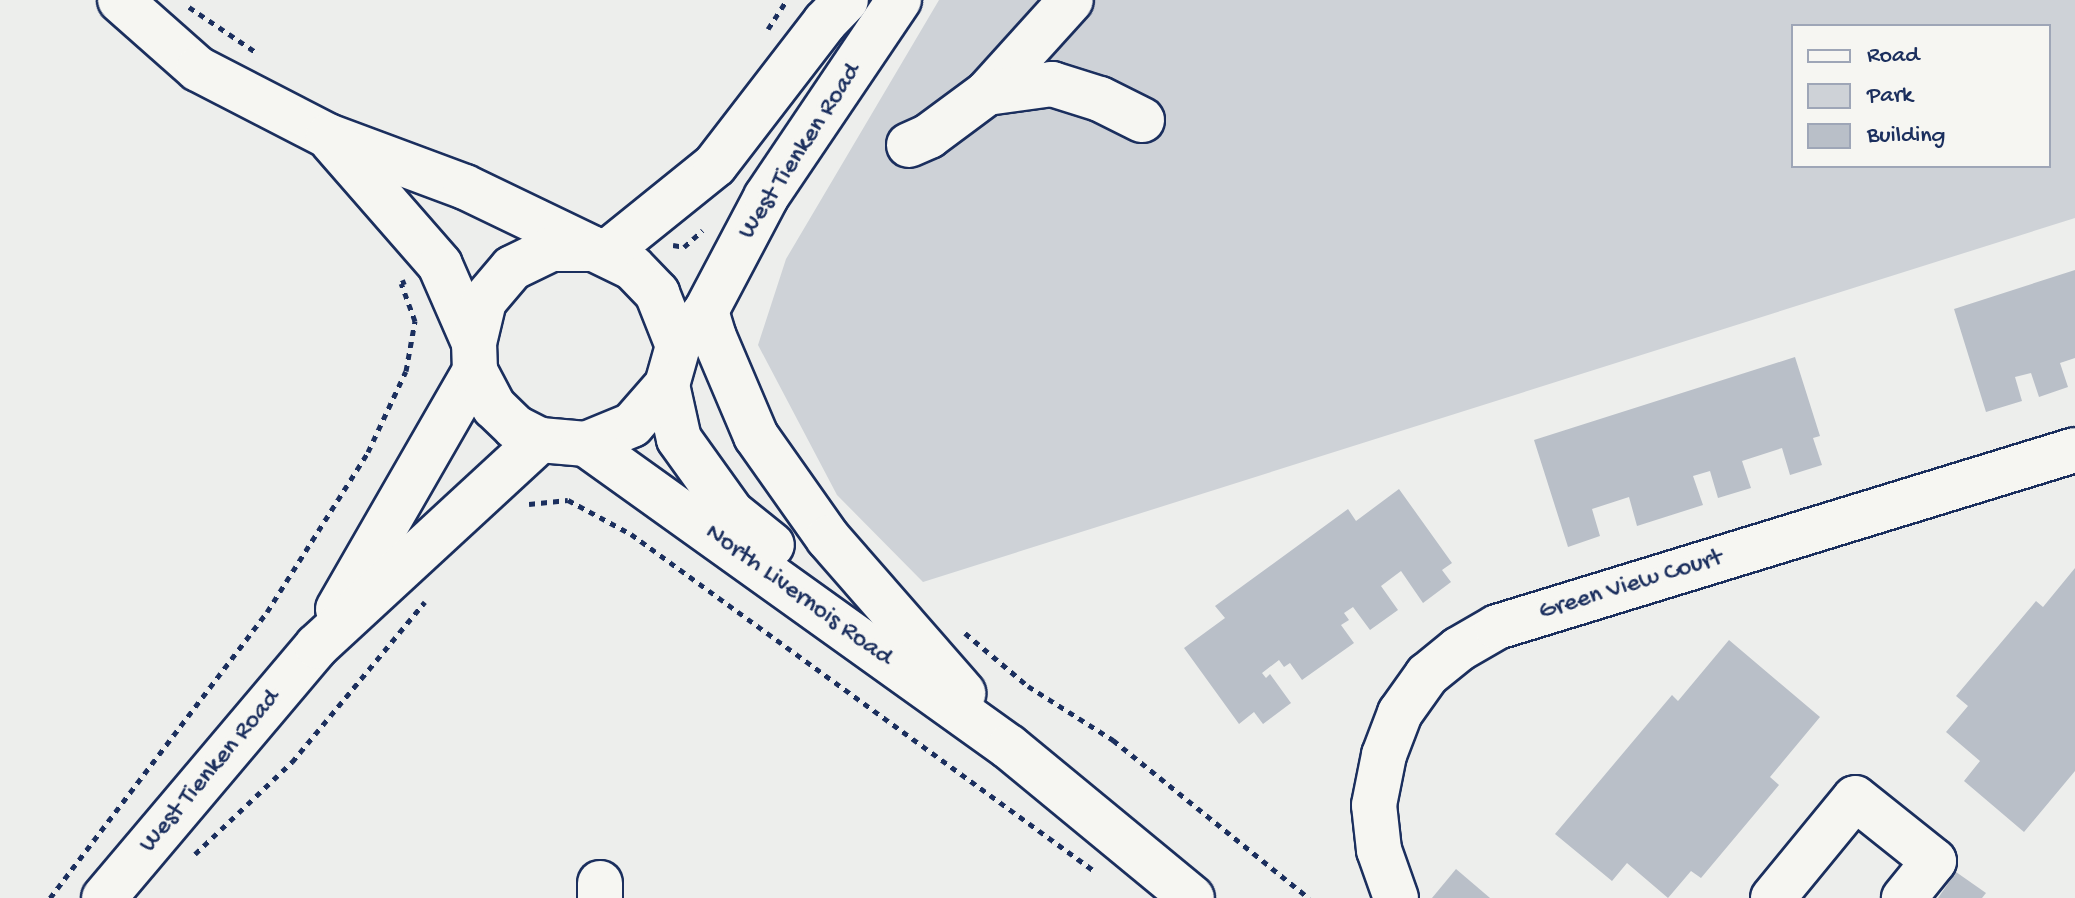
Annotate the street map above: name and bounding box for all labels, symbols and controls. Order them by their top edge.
legend [1791,24,2051,168]
text: Road [1867,42,1919,71]
street label: West Tienken Road [732,58,870,246]
text: Park [1867,82,1913,111]
text: Building [1867,122,1945,151]
street label: North Livernois Road [698,518,898,674]
street label: Green View Court [1535,543,1727,629]
street label: West Tienken Road [134,684,288,860]

